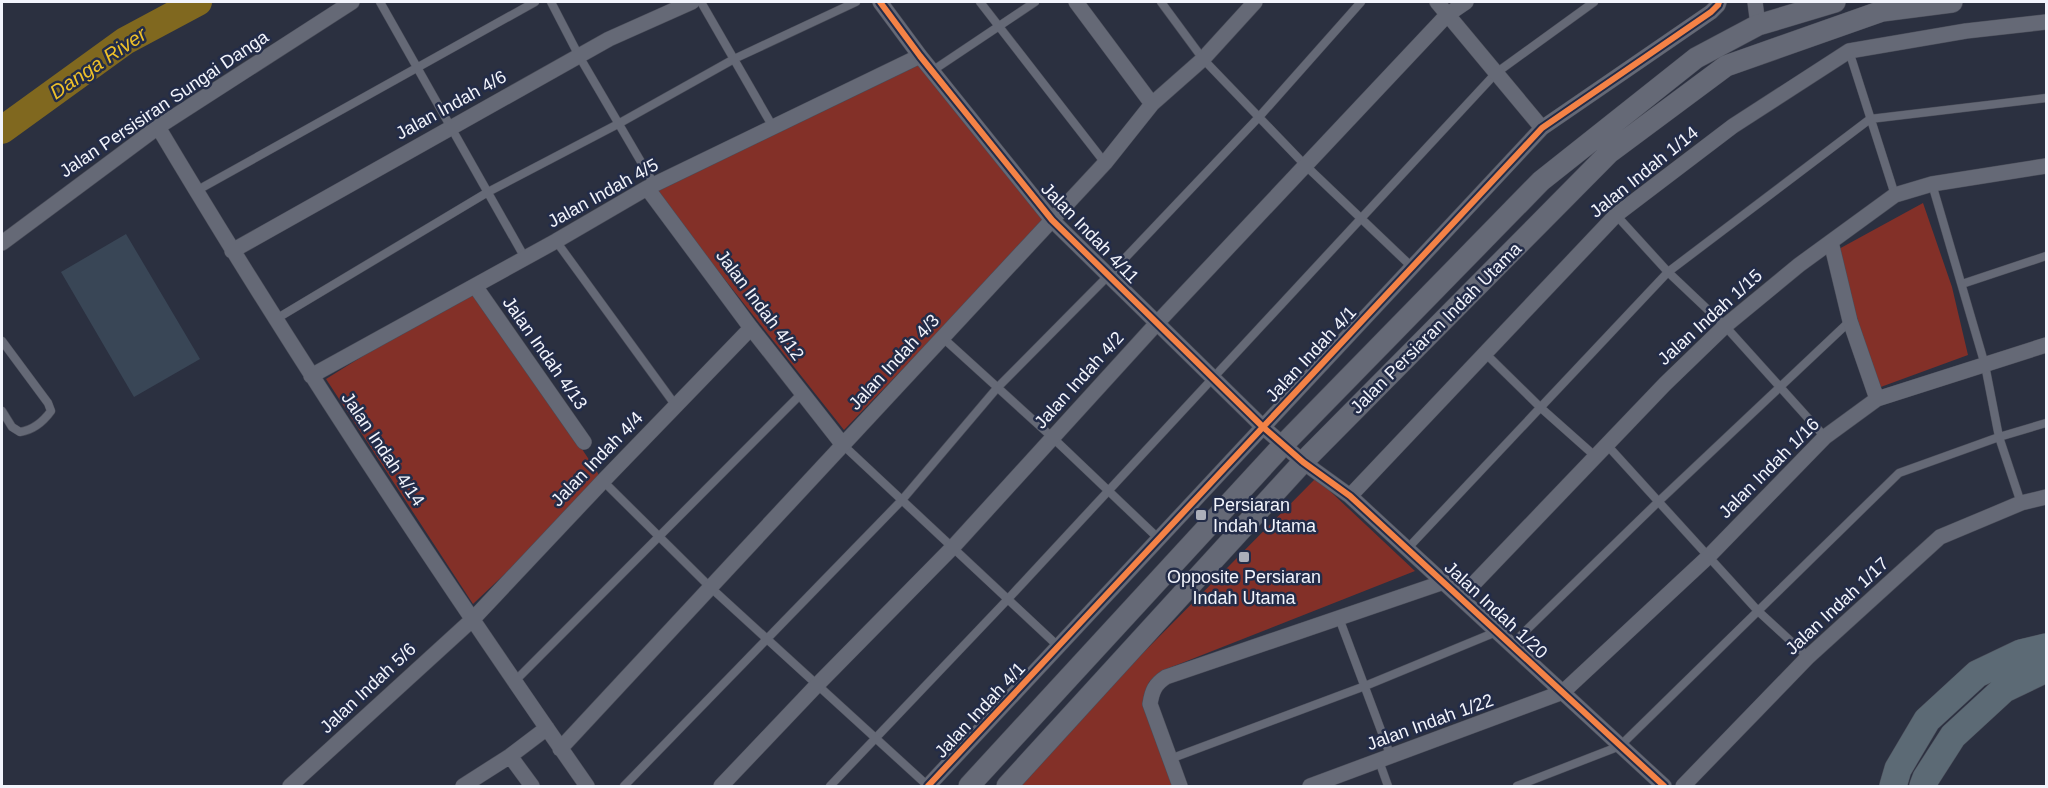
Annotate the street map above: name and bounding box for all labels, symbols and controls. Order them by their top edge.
water label: Danga River [46,22,151,103]
street label: Jalan Persisiran Sungai Danga [56,26,273,181]
street label: Jalan Indah 4/6 [392,66,510,144]
street label: Jalan Indah 1/14 [1586,122,1702,222]
street label: Jalan Indah 4/5 [544,154,662,232]
street label: Jalan Indah 4/11 [1037,179,1143,287]
street label: Jalan Persiaran Indah Utama [1347,238,1526,417]
street label: Jalan Indah 4/12 [712,246,808,364]
street label: Jalan Indah 1/15 [1654,265,1766,369]
street label: Jalan Indah 4/13 [499,293,591,413]
street label: Jalan Indah 4/1 [1262,302,1360,406]
street label: Jalan Indah 4/3 [845,310,943,414]
street label: Jalan Indah 4/2 [1030,328,1128,432]
street label: Jalan Indah 4/14 [337,388,429,510]
street label: Jalan Indah 4/4 [547,408,647,510]
street label: Jalan Indah 1/16 [1715,414,1823,522]
place label: Persiaran Indah Utama [1213,495,1317,536]
marker: Persiaran Indah Utama [1194,508,1208,522]
marker: Opposite Persiaran Indah Utama [1237,550,1251,564]
street label: Jalan Indah 1/17 [1781,553,1893,659]
street label: Jalan Indah 1/20 [1440,557,1552,663]
place label: Opposite Persiaran Indah Utama [1167,567,1321,608]
street label: Jalan Indah 5/6 [316,639,420,737]
street label: Jalan Indah 4/1 [931,658,1029,762]
street label: Jalan Indah 1/22 [1364,690,1496,754]

